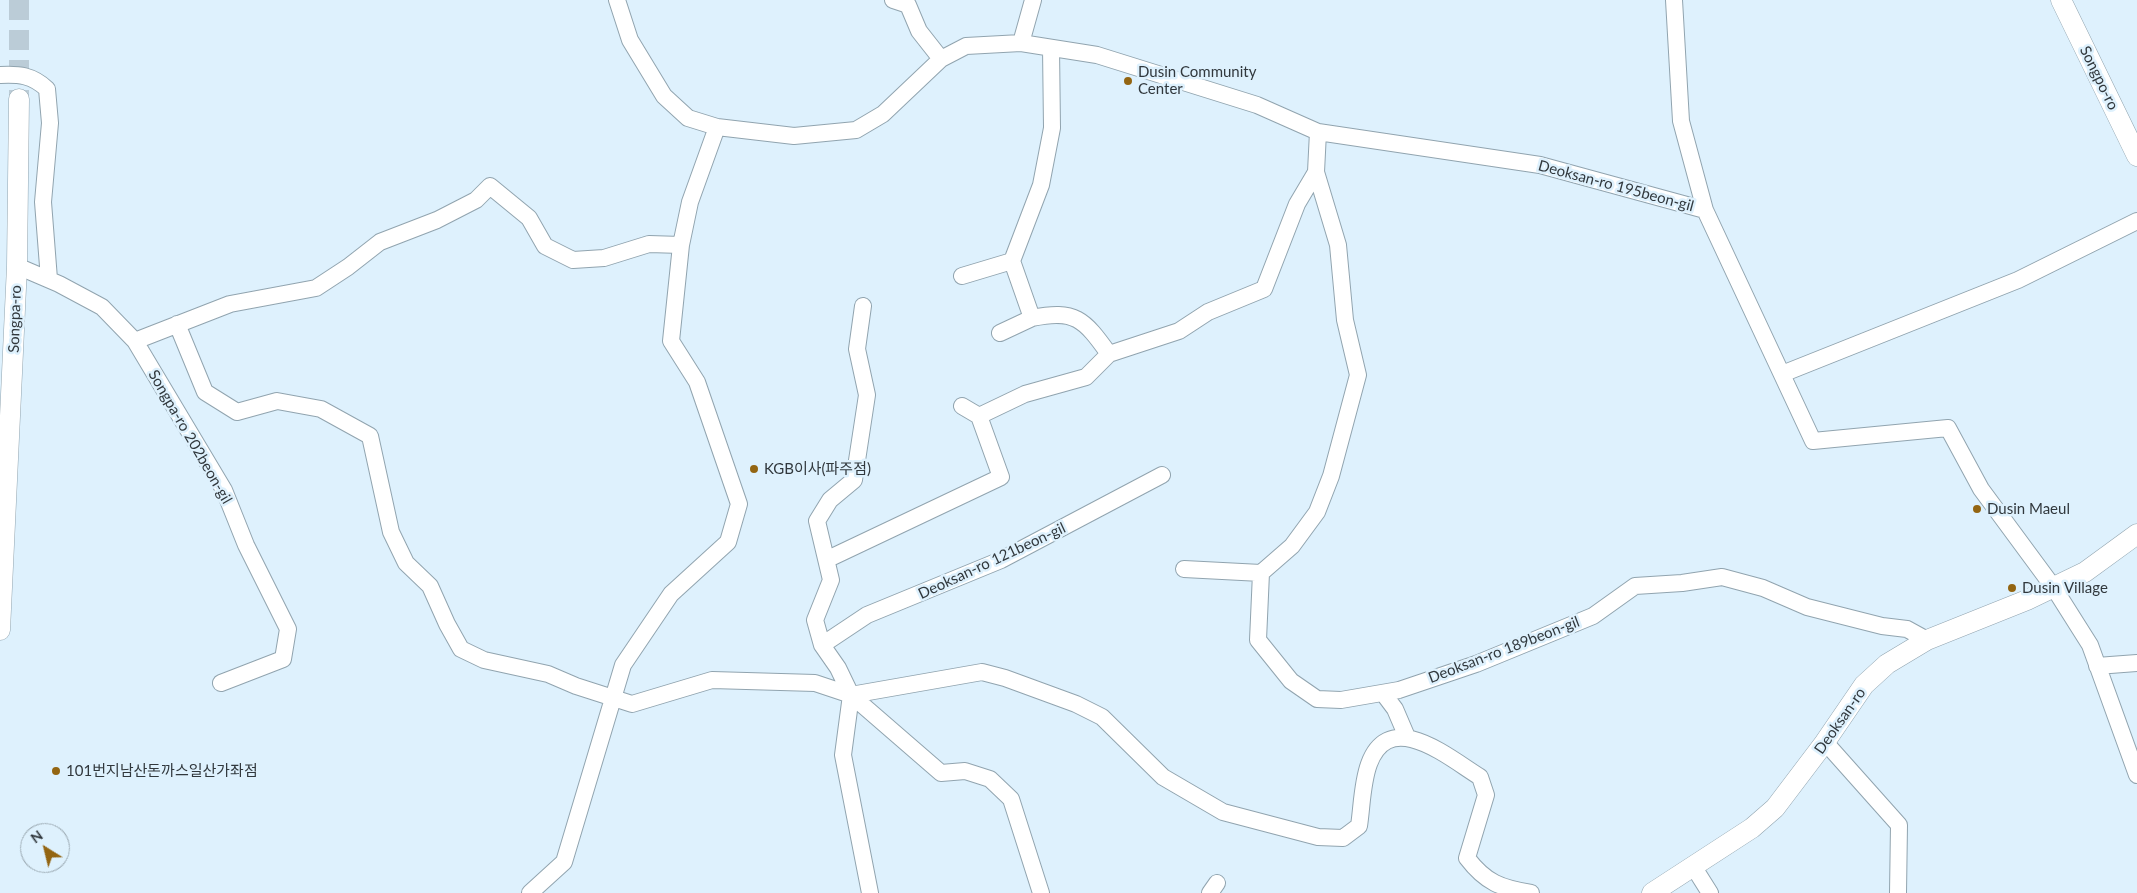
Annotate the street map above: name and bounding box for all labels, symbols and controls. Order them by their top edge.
street label: Songpo-ro [2076,43,2122,113]
place label: Dusin Community Center [1138,63,1256,98]
marker: Dusin Community Center [1122,75,1134,87]
street label: Deoksan-ro 195beon-gil [1536,157,1696,215]
street label: Songpa-ro [5,285,25,353]
street label: Songpa-ro 202beon-gil [144,367,236,507]
place label: KGB이사(파주점) [764,460,871,478]
marker: KGB이사(파주점) [748,463,760,475]
place label: Dusin Maeul [1987,500,2070,518]
marker: Dusin Maeul [1971,503,1983,515]
street label: Deoksan-ro 121beon-gil [915,519,1069,603]
place label: Dusin Village [2022,579,2108,597]
marker: Dusin Village [2006,582,2018,594]
street label: Deoksan-ro 189beon-gil [1426,613,1582,687]
street label: Deoksan-ro [1811,684,1869,758]
place label: 101번지남산돈까스일산가좌점 [66,762,258,780]
marker: 101번지남산돈까스일산가좌점 [50,765,62,777]
north arrow [20,823,70,873]
text: N [27,826,46,846]

